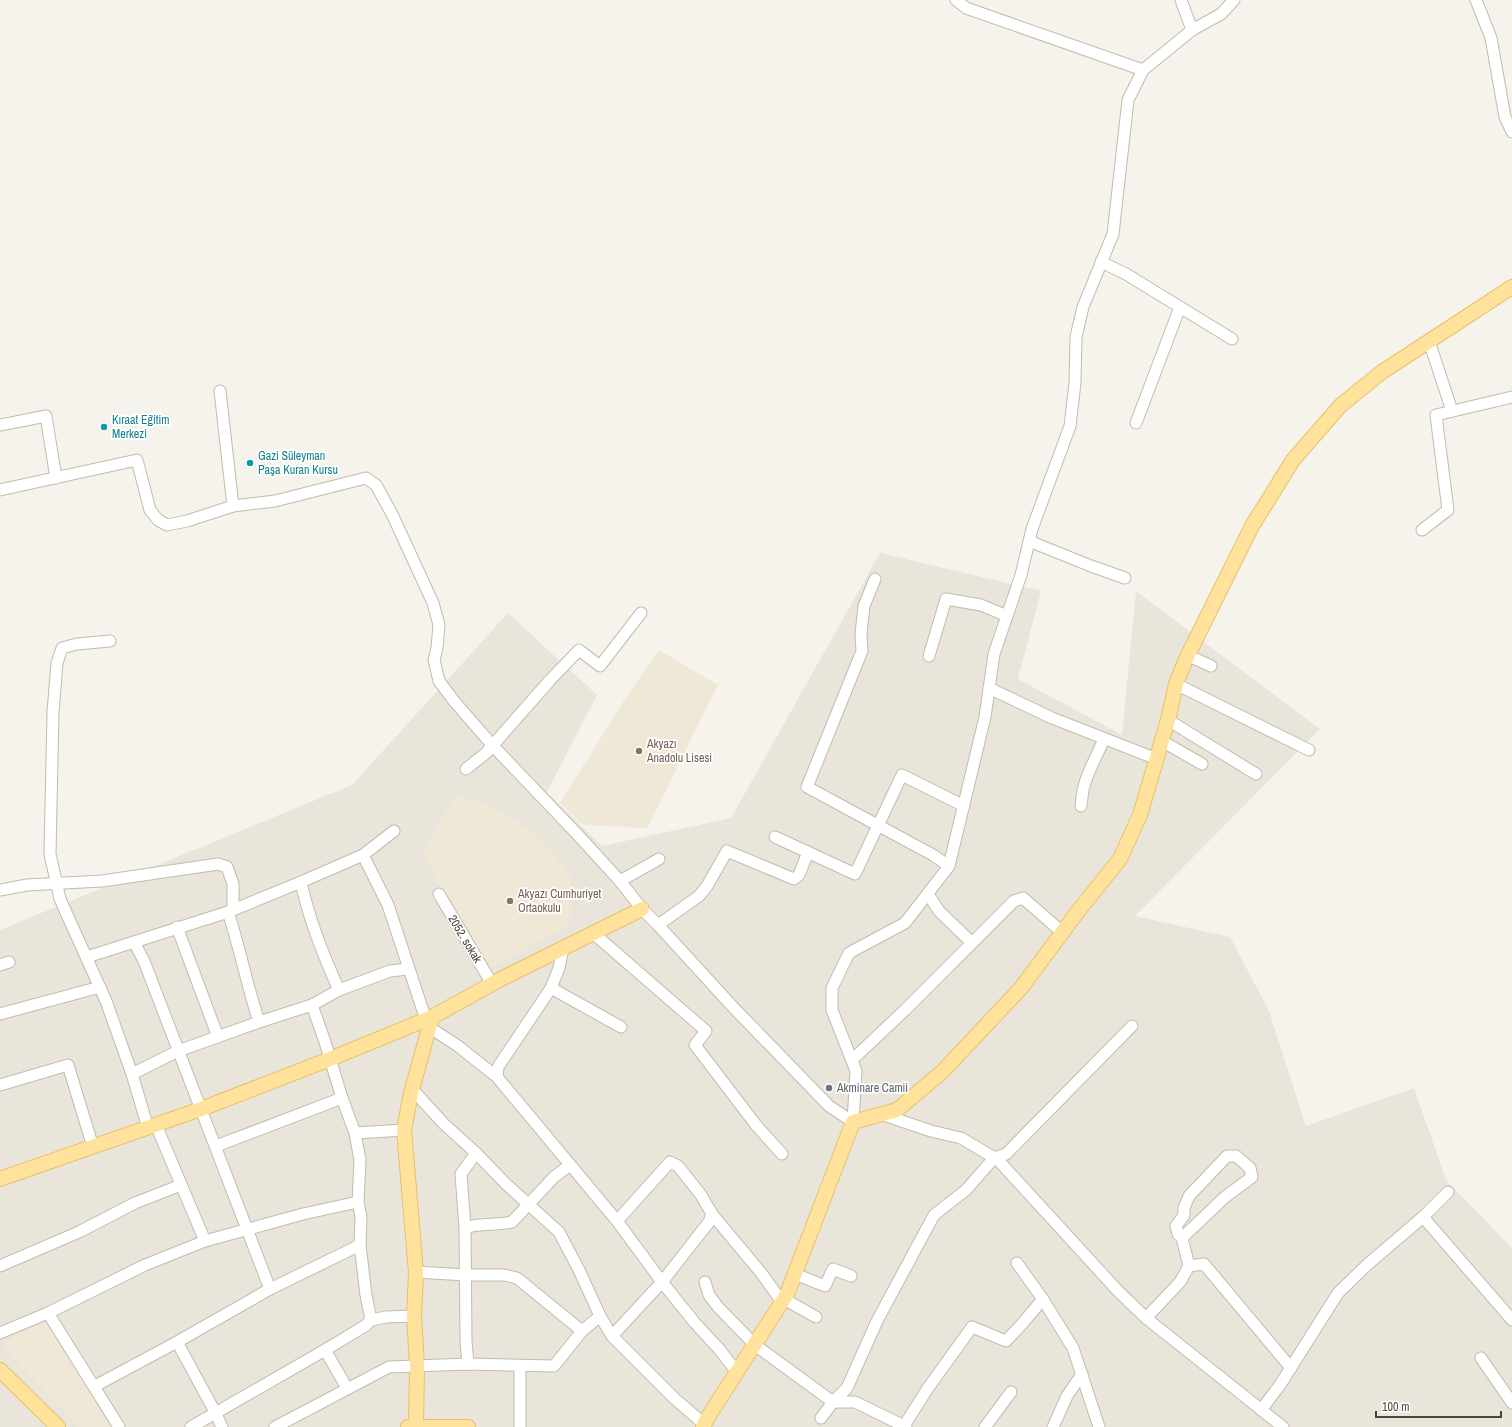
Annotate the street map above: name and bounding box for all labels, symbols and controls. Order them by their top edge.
place label: Kıraat Eğitim Merkezi [112,412,169,442]
marker: Kıraat Eğitim Merkezi [99,422,109,432]
place label: Gazi Süleyman Paşa Kuran Kursu [258,448,338,478]
marker: Gazi Süleyman Paşa Kuran Kursu [245,458,255,468]
place label: Akyazı Anadolu Lisesi [646,736,712,766]
marker: Akyazı Anadolu Lisesi [634,746,644,756]
place label: Akyazı Cumhuriyet Ortaokulu [517,886,601,916]
marker: Akyazı Cumhuriyet Ortaokulu [505,896,515,906]
street label: 2052. sokak [444,912,486,966]
place label: Akminare Camii [836,1080,908,1096]
marker: Akminare Camii [824,1083,834,1093]
scale bar [1376,1393,1501,1419]
text: 100 m [1382,1399,1409,1415]

